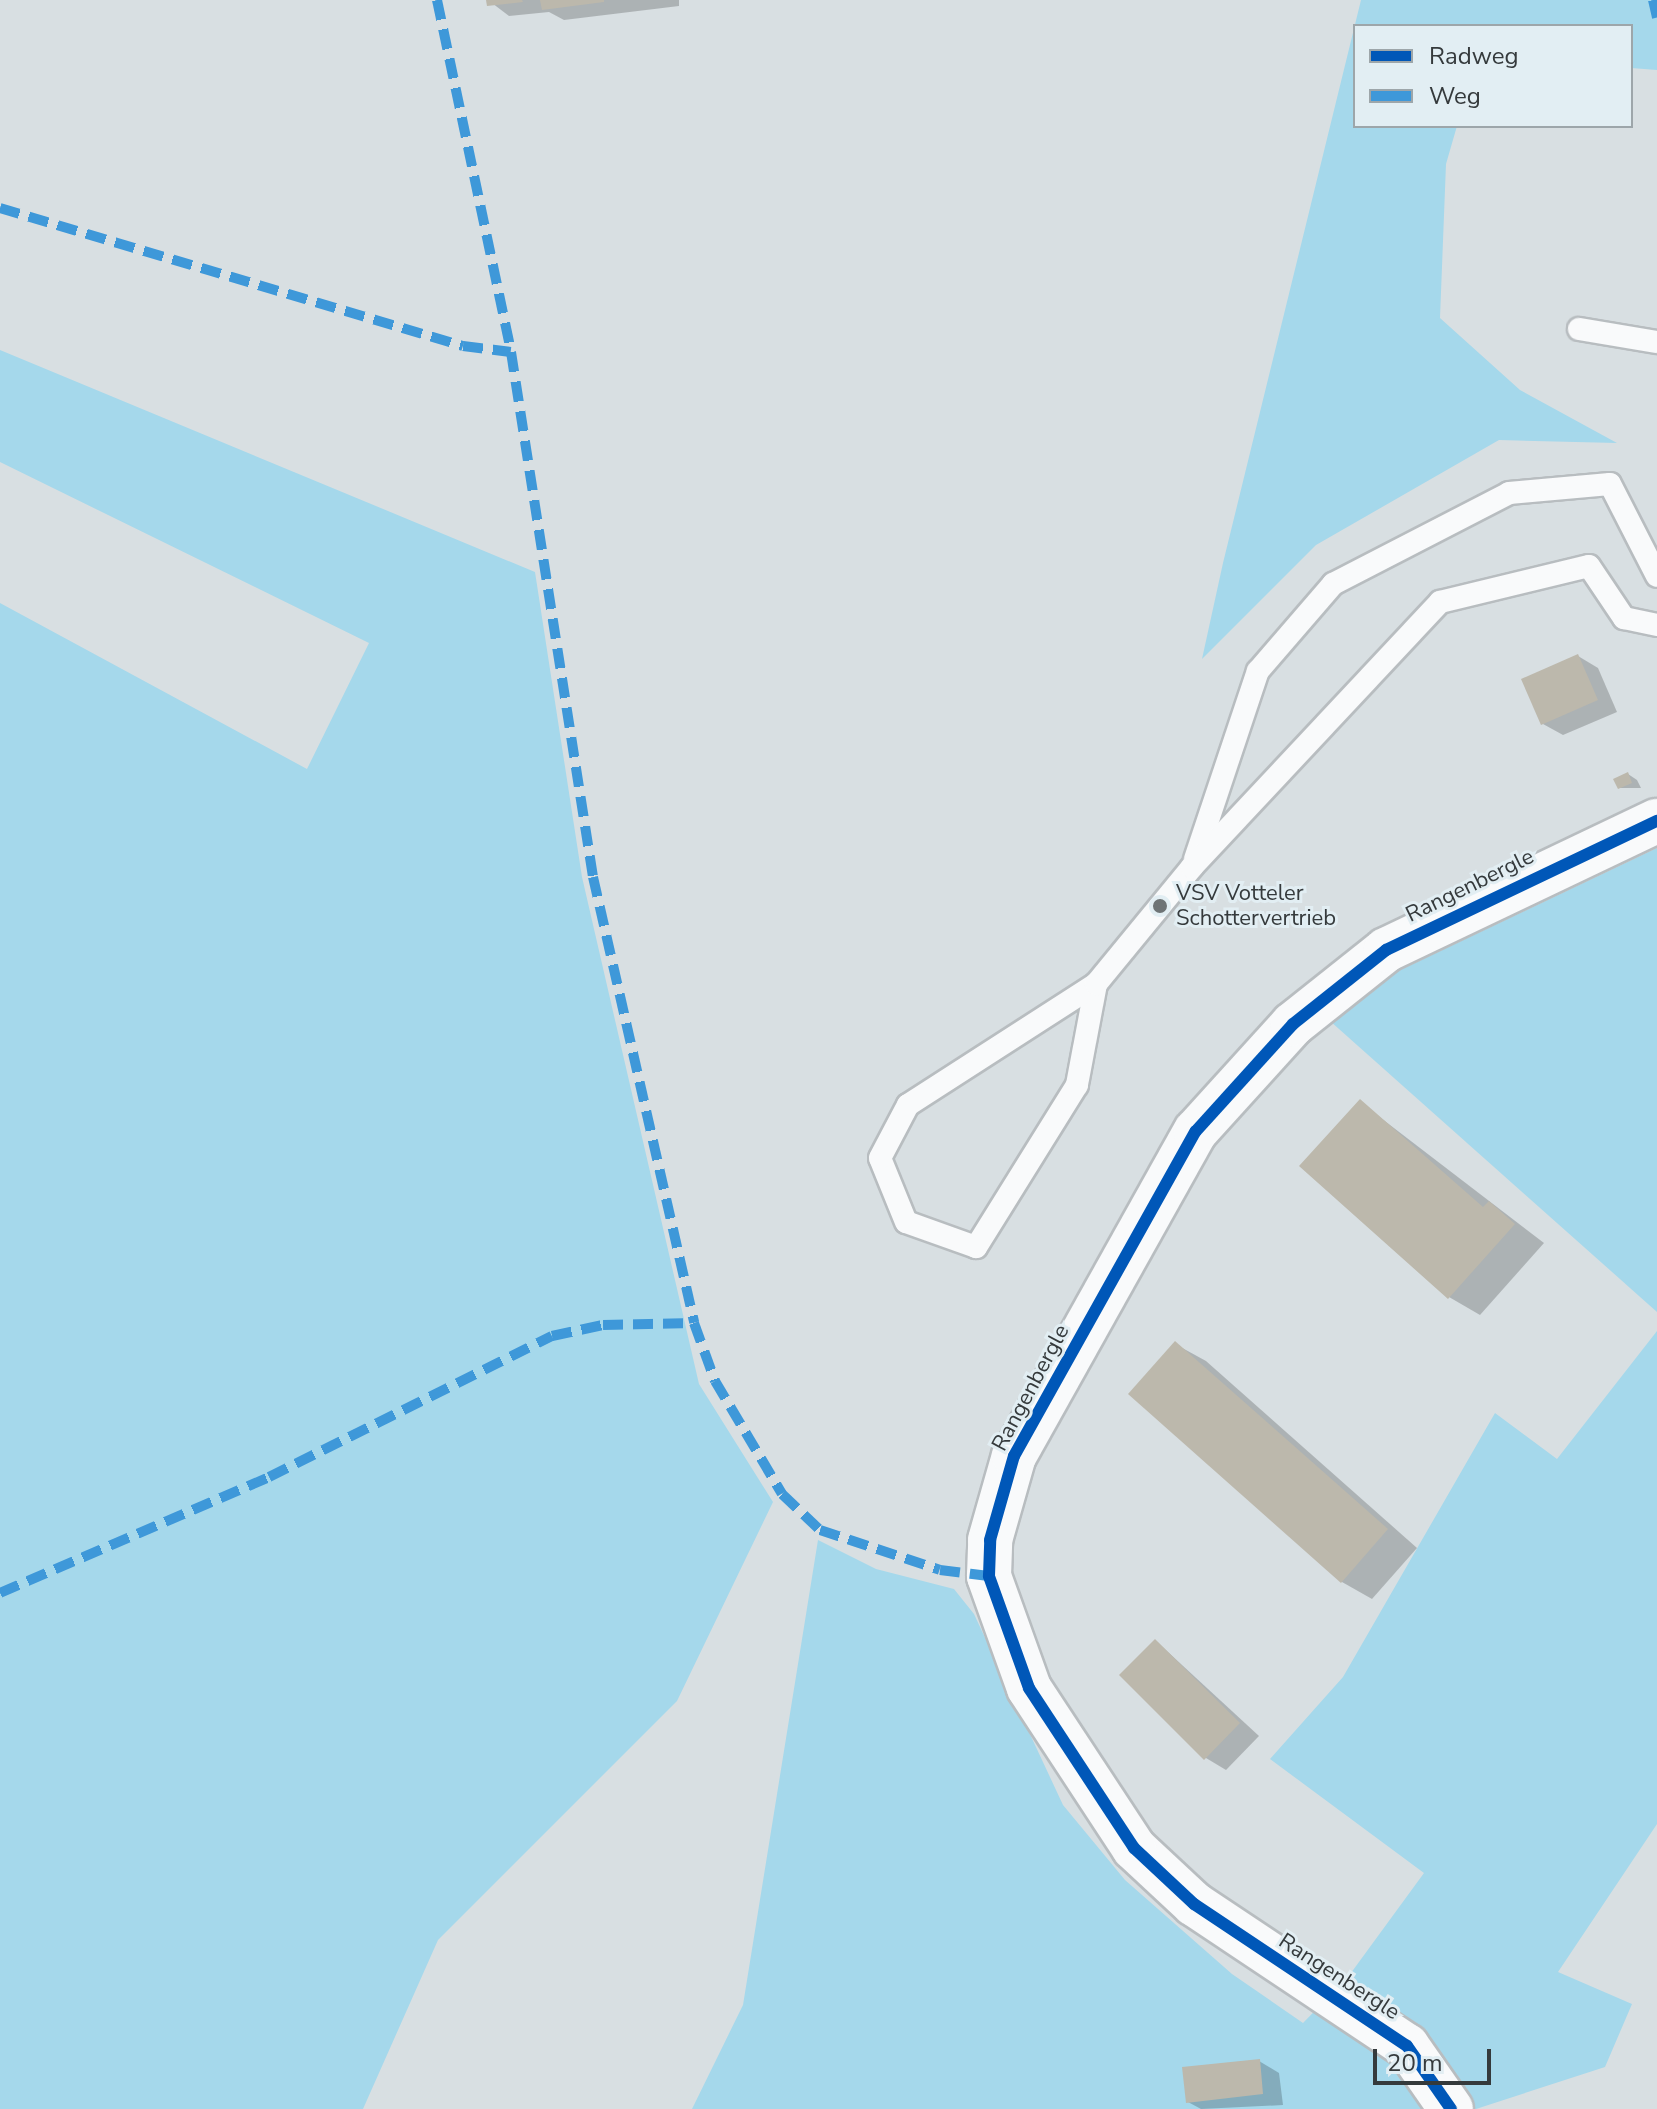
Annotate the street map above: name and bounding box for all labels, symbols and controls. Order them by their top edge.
legend [1353,24,1633,128]
text: Radweg [1429,40,1519,72]
text: Weg [1429,80,1481,112]
street label: Rangenbergle [1402,844,1538,928]
place label: VSV Votteler Schottervertrieb [1176,880,1336,932]
marker: VSV Votteler Schottervertrieb [1151,897,1169,915]
street label: Rangenbergle [987,1320,1075,1456]
street label: Rangenbergle [1273,1928,1405,2026]
scale bar [1377,2033,1495,2083]
text: 20 m [1387,2047,1443,2079]

